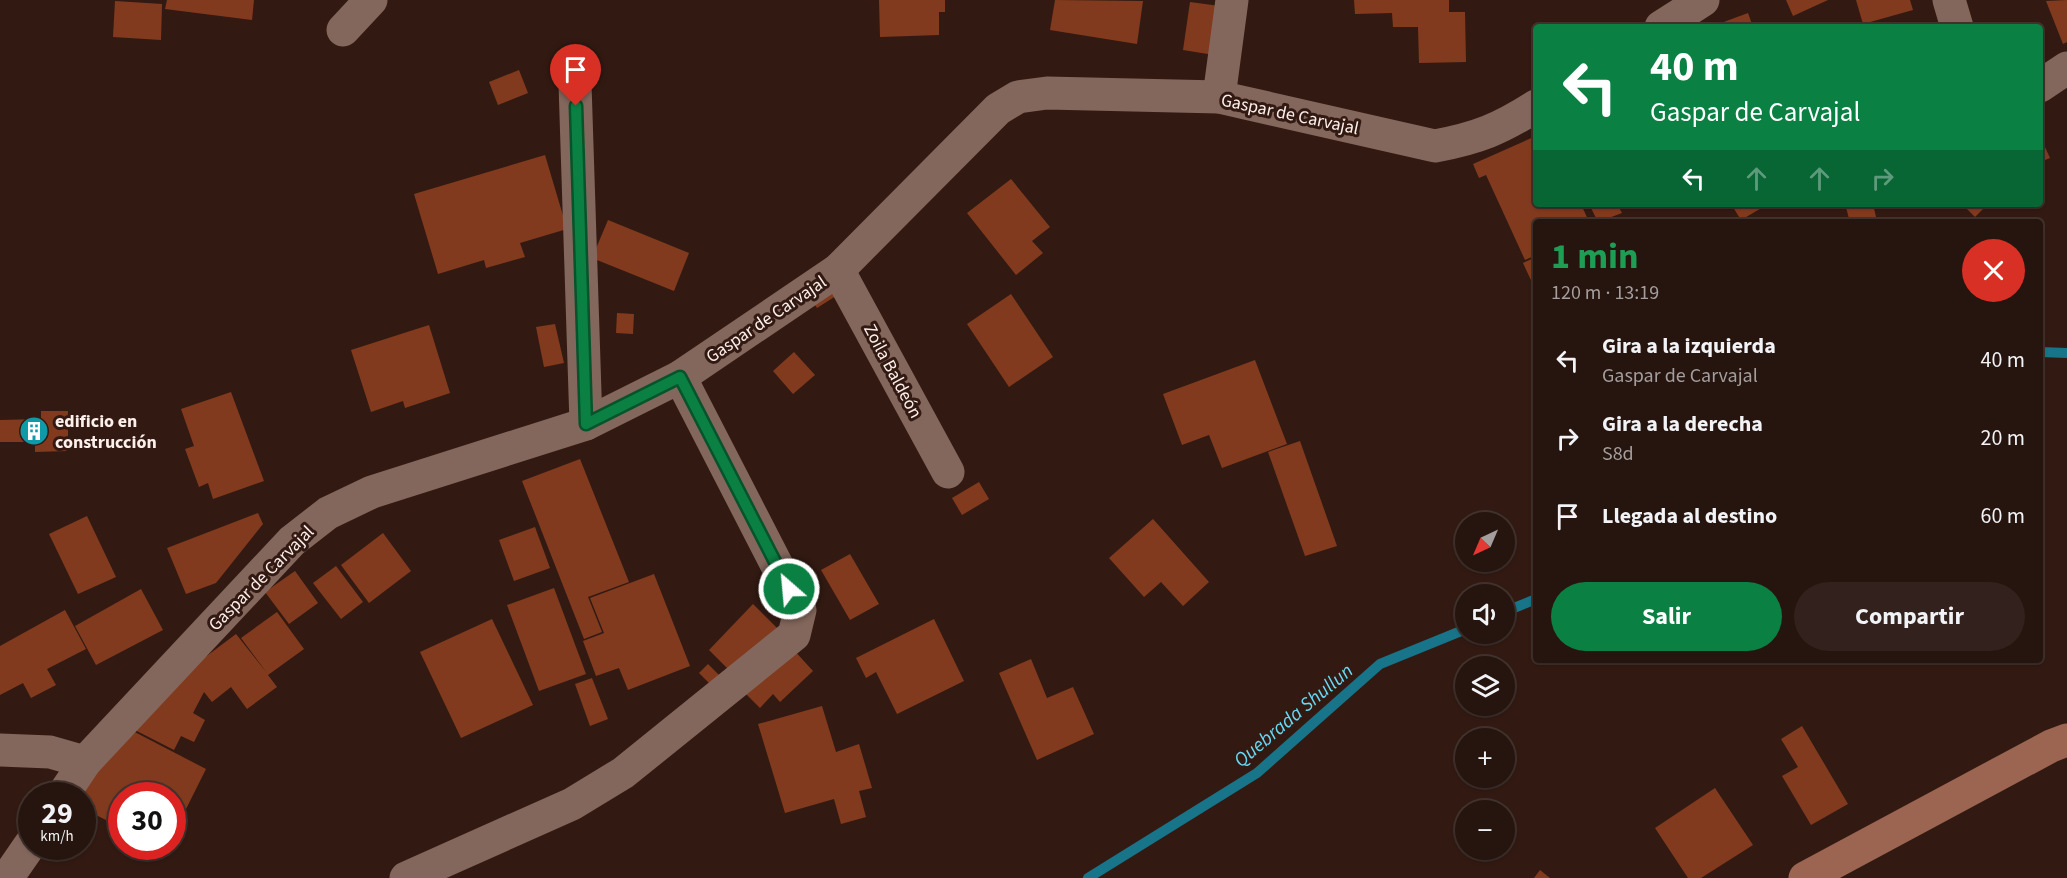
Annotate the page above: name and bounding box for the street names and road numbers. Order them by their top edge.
street label: Gaspar de Carvajal [1219,88,1361,141]
street label: Gaspar de Carvajal [701,270,831,369]
street label: Zoila Baldeón [857,320,928,423]
street label: Gaspar de Carvajal [203,520,320,637]

